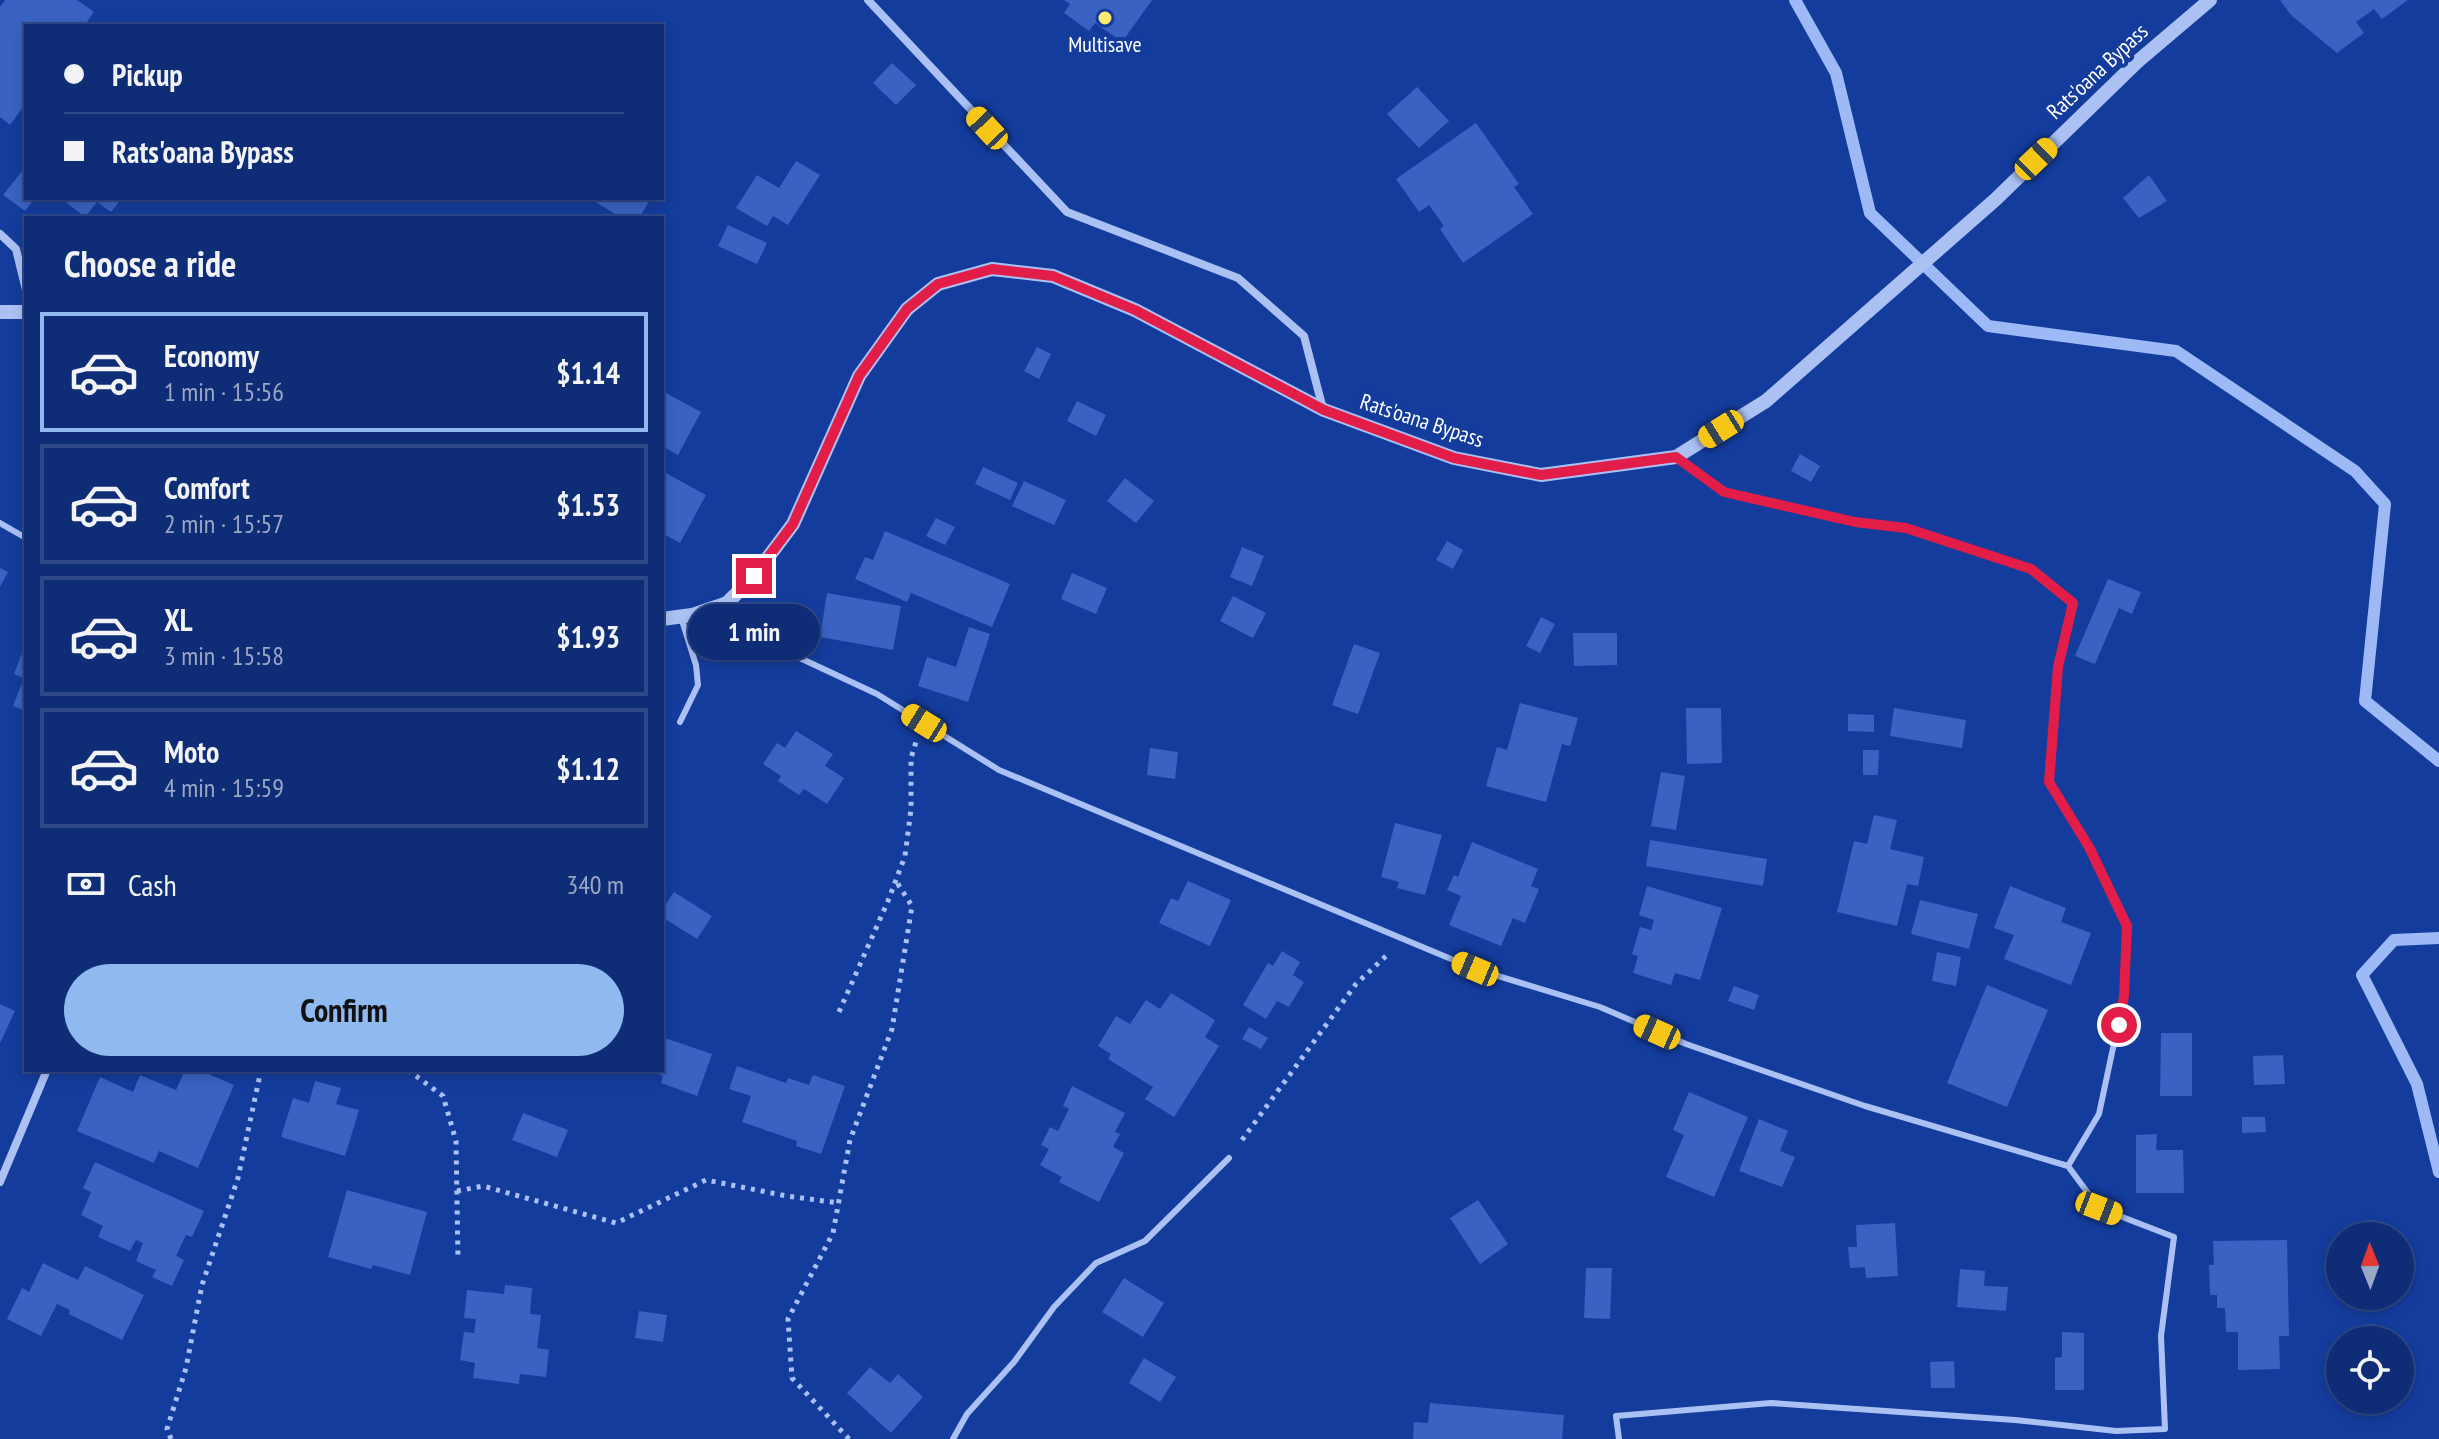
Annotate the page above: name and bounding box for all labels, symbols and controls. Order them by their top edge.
marker: Multisave [1096,9,1114,27]
street label: Rats'oana Bypass [2041,17,2153,125]
place label: Multisave [1068,30,1142,58]
text: Pickup [112,55,183,94]
car [962,102,1012,154]
text: Rats'oana Bypass [112,132,294,171]
car [2010,134,2062,184]
text: Choose a ride [64,240,236,287]
icon: car [68,336,140,408]
text: Economy [164,336,259,375]
text: $1.14 [556,353,620,392]
text: 1 min · 15:56 [164,375,284,408]
street label: Rats'oana Bypass [1357,387,1487,453]
car [1694,406,1748,452]
icon: car [68,468,140,540]
text: Comfort [164,468,250,507]
text: $1.53 [556,485,620,524]
text: 2 min · 15:57 [164,507,284,540]
route end [736,558,772,594]
icon: car [68,600,140,672]
text: XL [164,600,193,639]
callout: 1 min [688,604,820,660]
text: 1 min [728,615,780,648]
text: $1.93 [556,617,620,656]
text: 3 min · 15:58 [164,639,284,672]
car [897,700,951,746]
icon: car [68,732,140,804]
text: Moto [164,732,219,771]
text: $1.12 [556,749,620,788]
text: 4 min · 15:59 [164,771,284,804]
icon: cash [64,862,108,906]
text: Cash [128,865,177,904]
text: 340 m [566,868,624,901]
car [1448,949,1502,989]
button: Confirm [64,964,624,1056]
route start [2101,1007,2137,1043]
car [1630,1011,1684,1053]
car [2072,1188,2126,1228]
north arrow [2326,1222,2414,1310]
map controls [2326,1222,2414,1414]
button: locate [2326,1326,2414,1414]

